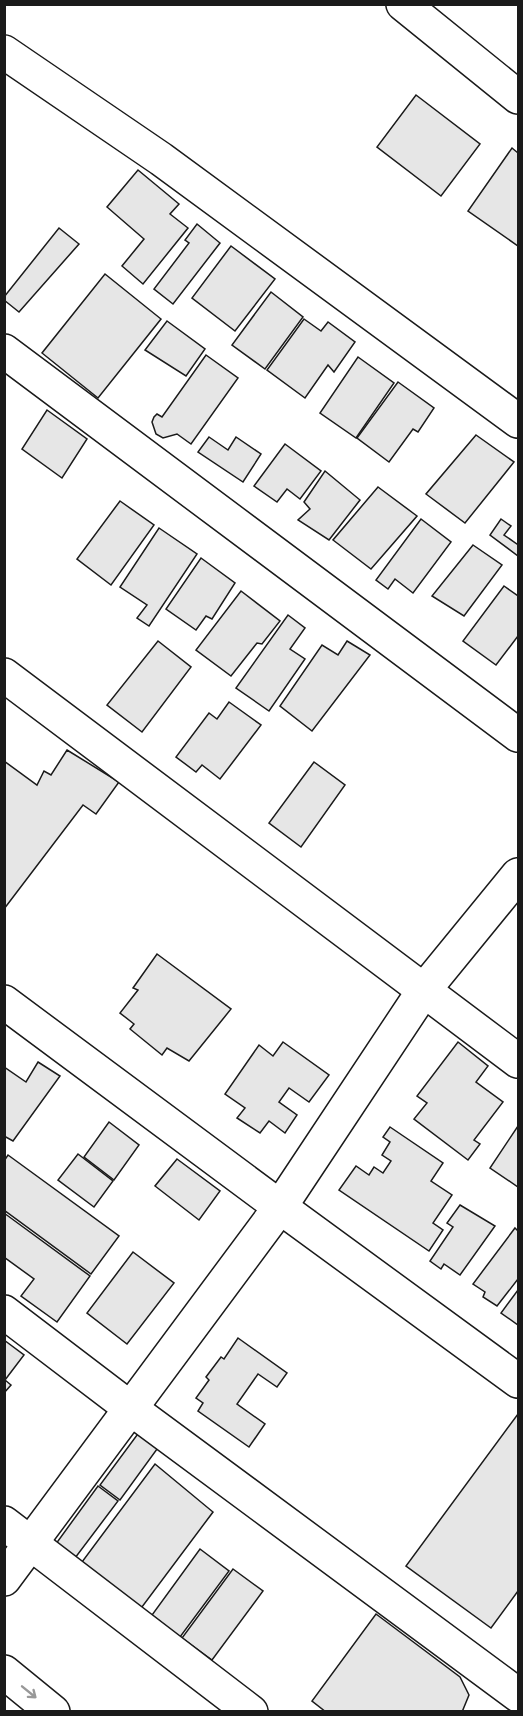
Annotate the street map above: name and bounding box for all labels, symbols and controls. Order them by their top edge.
one-way arrow [20,1685,36,1698]

